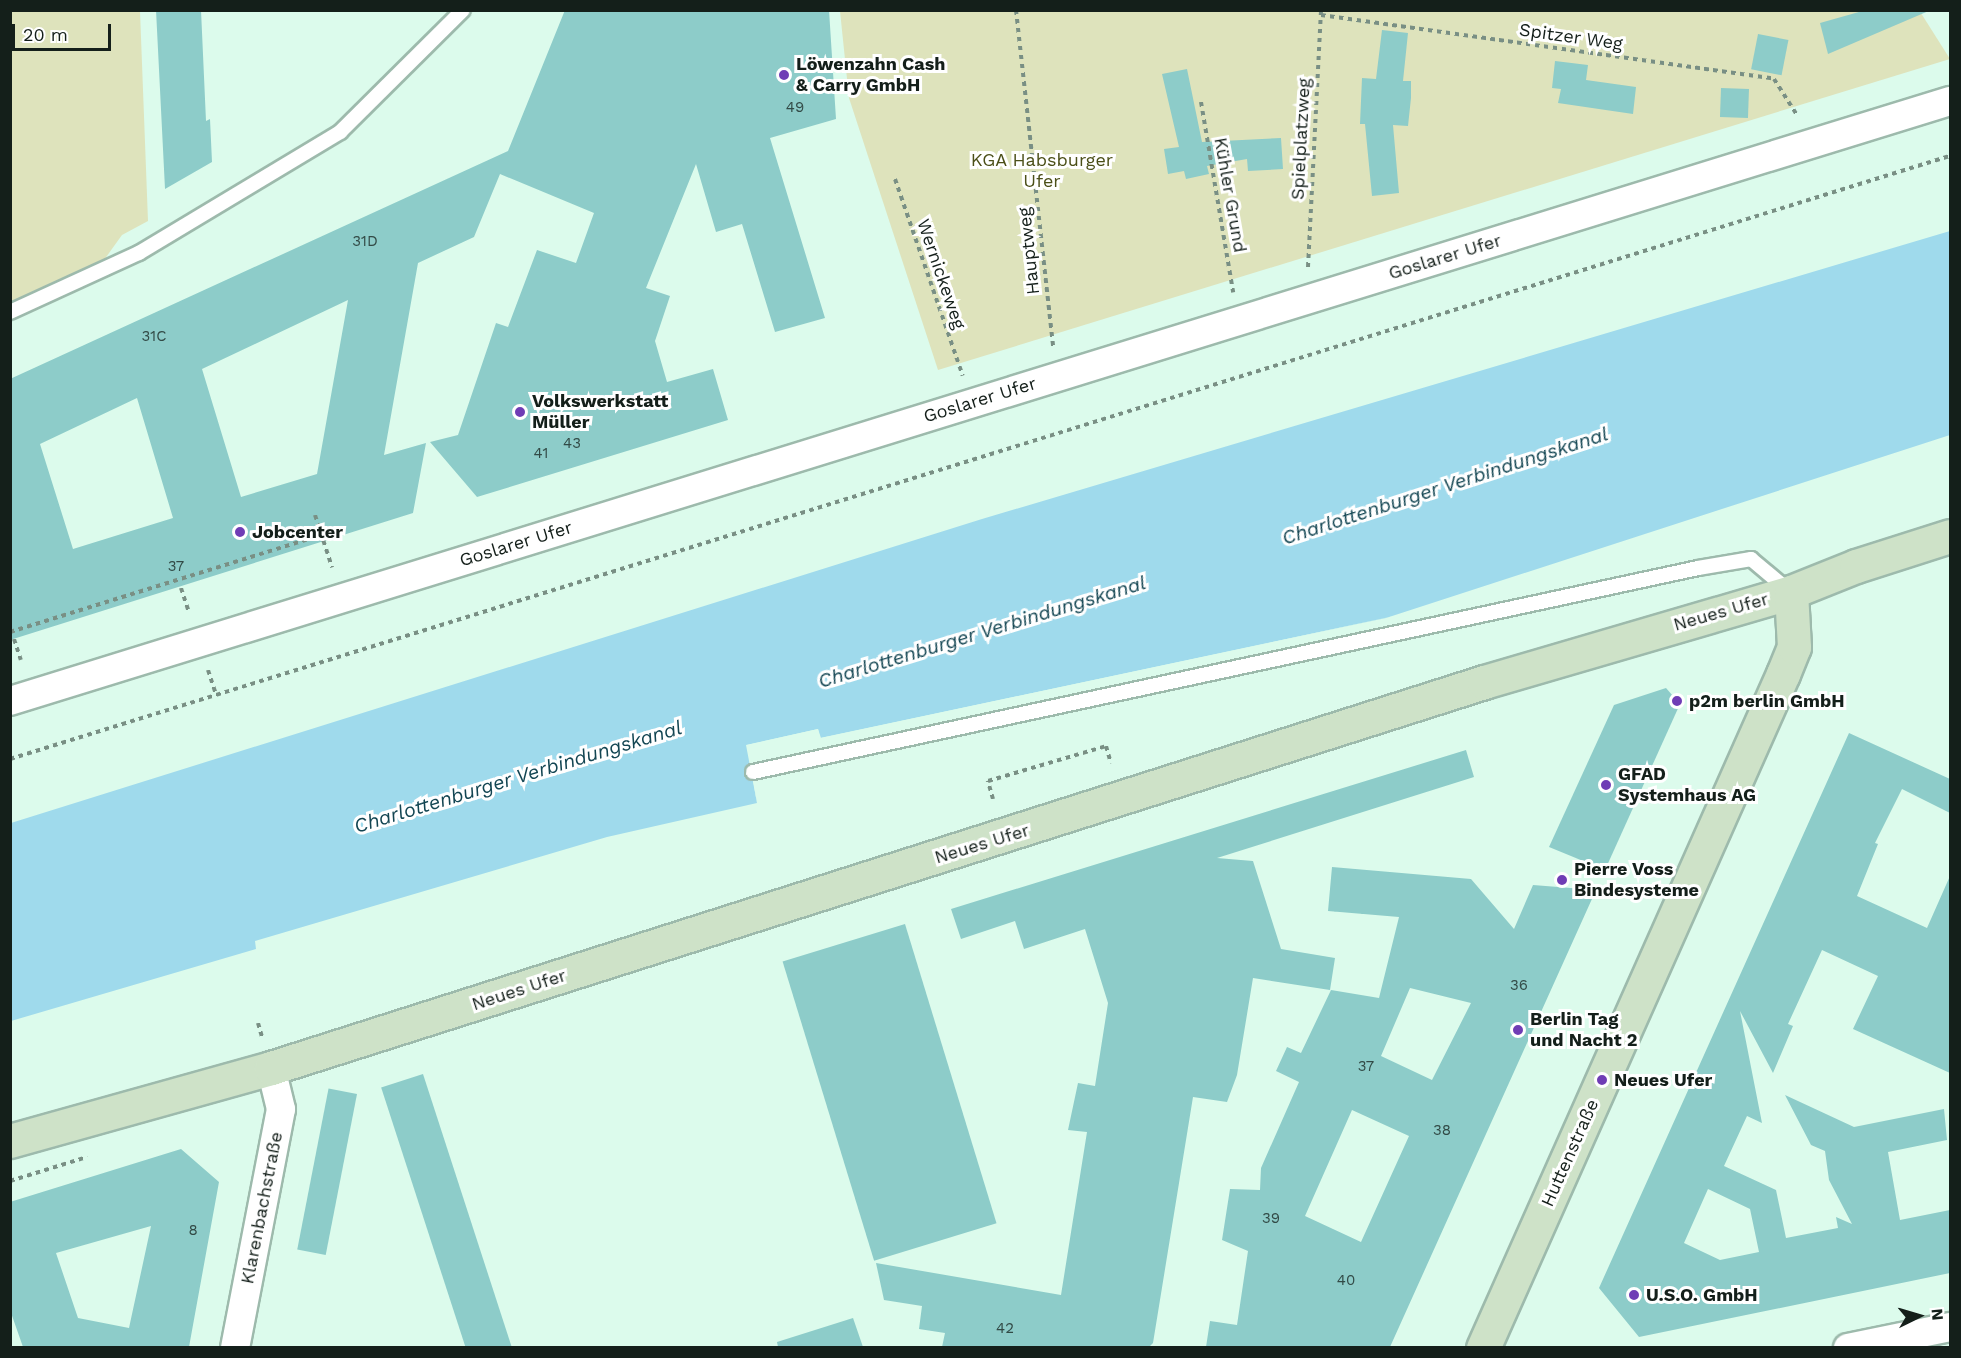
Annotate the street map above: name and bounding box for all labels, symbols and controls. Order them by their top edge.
scale bar [15,12,114,50]
street label: Spitzer Weg [1517,19,1625,55]
text: 20 m [23,24,68,45]
place label: Löwenzahn Cash & Carry GmbH [796,54,945,97]
marker: Löwenzahn Cash & Carry GmbH [777,68,791,82]
street label: Spielplatzweg [1287,78,1315,200]
house number: 49 [786,99,804,117]
street label: Kühler Grund [1209,136,1251,254]
park label: KGA Habsburger Ufer [971,150,1113,192]
street label: Hauptweg [1014,206,1044,296]
street label: Wernickeweg [912,216,970,332]
street label: Goslarer Ufer [1386,230,1504,284]
house number: 31D [352,233,378,251]
house number: 31C [142,328,166,346]
street label: Goslarer Ufer [921,373,1039,427]
place label: Volkswerkstatt Müller [532,391,668,434]
marker: Volkswerkstatt Müller [513,405,527,419]
water label: Charlottenburger Verbindungskanal [1278,422,1612,550]
house number: 43 [563,435,581,453]
house number: 41 [534,445,548,463]
street label: Goslarer Ufer [457,517,575,571]
place label: Jobcenter [252,521,343,543]
marker: Jobcenter [233,525,247,539]
house number: 37 [168,558,184,576]
water label: Charlottenburger Verbindungskanal [815,570,1149,694]
street label: Neues Ufer [1671,588,1771,636]
place label: p2m berlin GmbH [1689,690,1845,712]
marker: p2m berlin GmbH [1670,694,1684,708]
water label: Charlottenburger Verbindungskanal [351,715,685,839]
place label: GFAD Systemhaus AG [1618,764,1756,806]
marker: GFAD Systemhaus AG [1599,778,1613,792]
street label: Neues Ufer [932,819,1032,869]
place label: Pierre Voss Bindesysteme [1574,859,1699,902]
marker: Pierre Voss Bindesysteme [1555,873,1569,887]
street label: Neues Ufer [469,965,569,1015]
house number: 36 [1510,977,1528,995]
place label: Berlin Tag und Nacht 2 [1530,1009,1637,1052]
marker: Berlin Tag und Nacht 2 [1511,1023,1525,1037]
house number: 37 [1358,1058,1374,1076]
place label: Neues Ufer [1614,1069,1712,1091]
marker: Neues Ufer [1595,1073,1609,1087]
street label: Huttenstraße [1537,1096,1603,1210]
house number: 38 [1433,1122,1451,1140]
street label: Klarenbachstraße [237,1130,287,1286]
house number: 39 [1262,1210,1280,1228]
house number: 8 [188,1222,198,1240]
house number: 40 [1337,1272,1355,1290]
place label: U.S.O. GmbH [1646,1284,1758,1306]
north arrow [1889,1286,1949,1346]
marker: U.S.O. GmbH [1627,1288,1641,1302]
text: N [1927,1308,1947,1321]
house number: 42 [996,1320,1014,1338]

